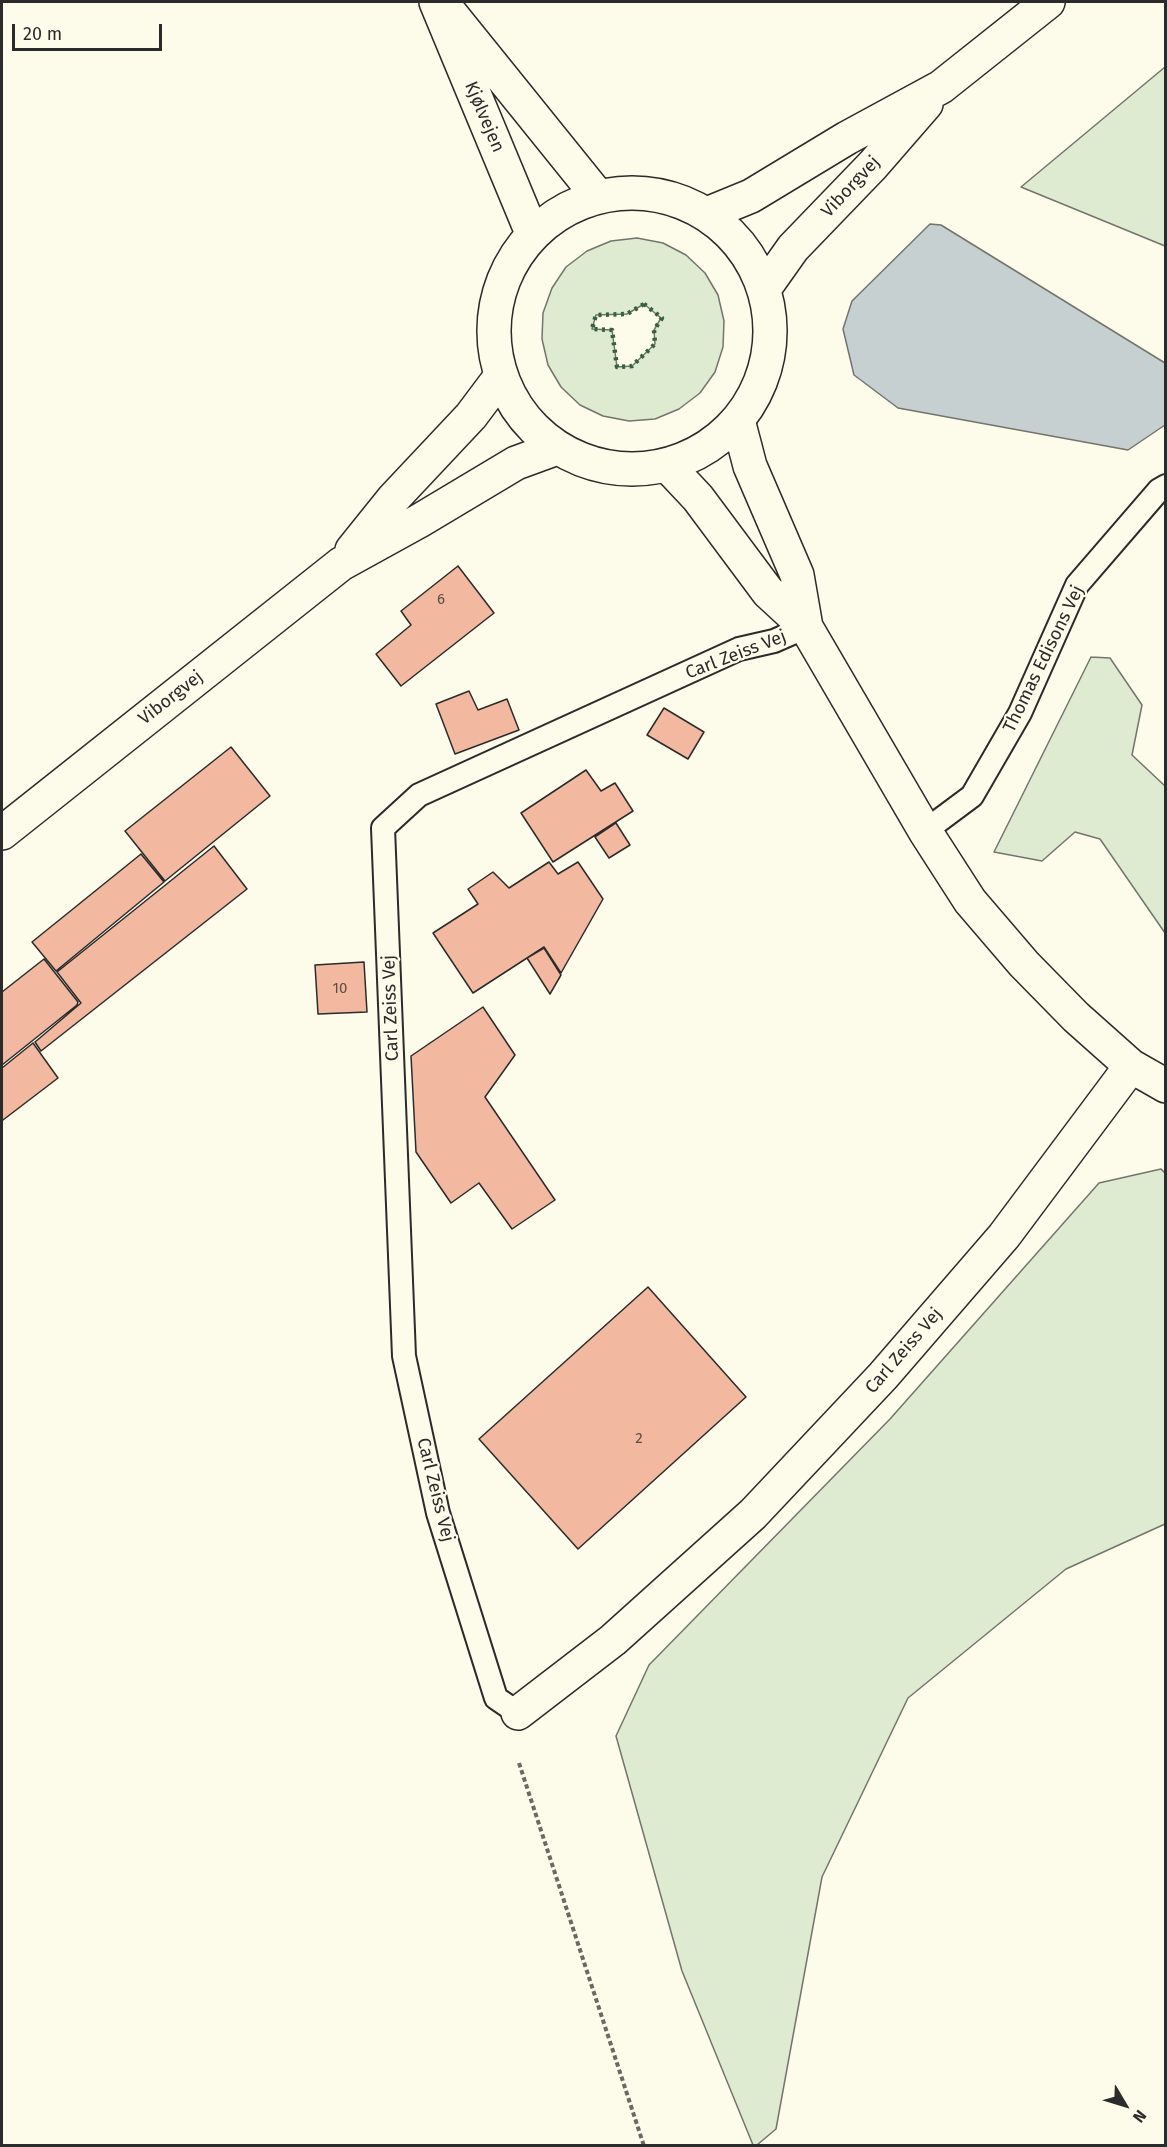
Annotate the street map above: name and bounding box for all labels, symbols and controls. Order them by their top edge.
scale bar [15,12,165,50]
text: 20 m [23,23,62,45]
street label: Kjølvejen [459,78,509,156]
street label: Viborgvej [817,152,885,222]
street label: Thomas Edisons Vej [999,582,1089,736]
house number: 6 [437,591,445,609]
street label: Carl Zeiss Vej [682,626,790,684]
street label: Viborgvej [134,666,208,730]
street label: Carl Zeiss Vej [378,954,404,1062]
house number: 10 [333,980,347,998]
street label: Carl Zeiss Vej [861,1304,947,1398]
house number: 2 [635,1430,643,1448]
street label: Carl Zeiss Vej [412,1436,458,1544]
north arrow [1095,2075,1155,2135]
text: N [1129,2106,1150,2126]

